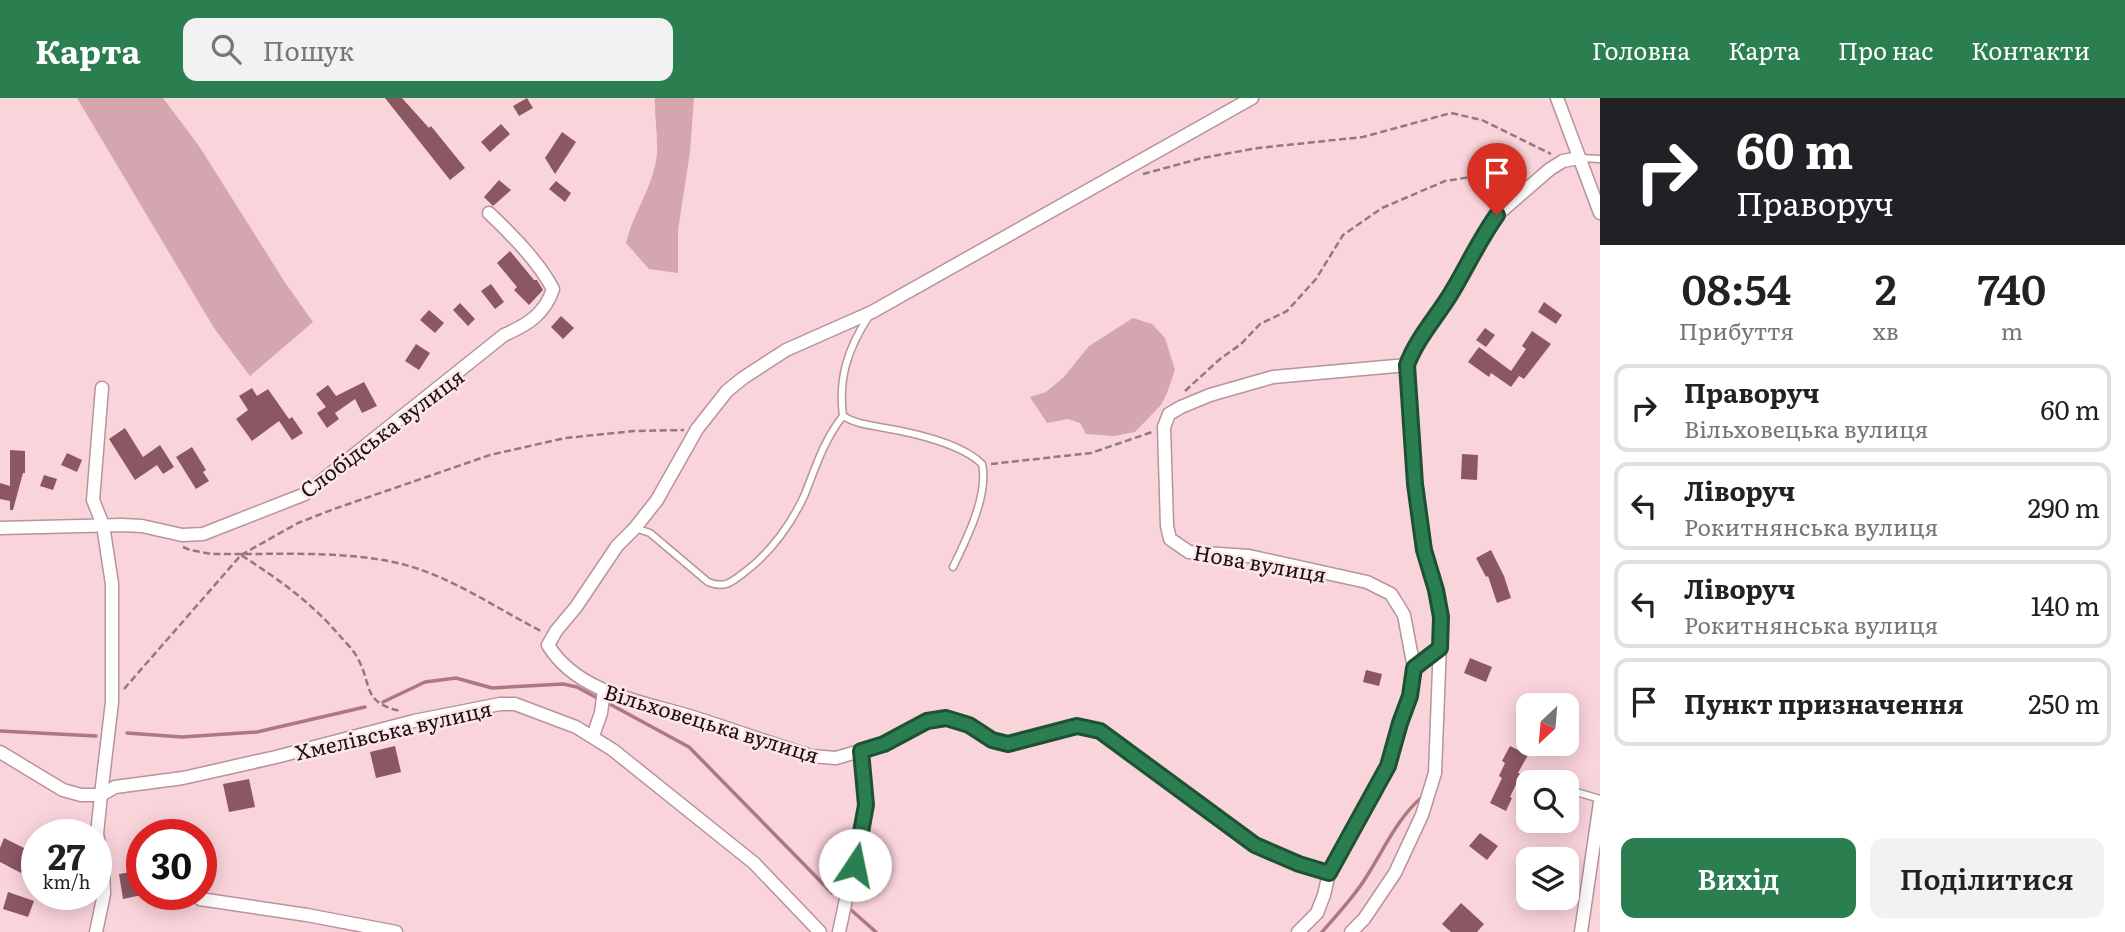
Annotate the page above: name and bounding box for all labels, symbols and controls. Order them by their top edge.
search box [183,18,673,81]
text: Карта [35,25,141,74]
icon: search [207,30,245,68]
text: Пошук [263,30,354,69]
text: Головна [1592,32,1690,67]
text: Карта [1728,32,1800,67]
text: Про нас [1838,32,1933,67]
text: Контакти [1971,32,2090,67]
text: 60 m [1736,111,1853,184]
icon: right [1621,126,1712,217]
pin [1467,143,1527,215]
icon: arrive [1478,154,1516,192]
text: Праворуч [1736,178,1894,226]
text: 08:54 [1681,256,1791,318]
text: 2 [1875,256,1897,318]
text: 740 [1977,256,2046,318]
text: Прибуття [1679,313,1794,347]
text: хв [1873,313,1899,347]
text: m [2001,313,2023,347]
street label: Слобідська вулиця [292,360,470,504]
text: Праворуч [1684,372,1820,411]
icon: right [1625,389,1663,427]
text: 60 m [2041,389,2100,428]
text: Вільховецька вулиця [1684,411,1928,445]
text: Ліворуч [1684,470,1795,509]
icon: left [1625,487,1663,525]
text: 290 m [2028,487,2100,526]
text: Рокитнянська вулиця [1684,509,1938,543]
street label: Нова вулиця [1191,535,1329,589]
text: Ліворуч [1684,568,1795,607]
icon: left [1625,585,1663,623]
text: 140 m [2031,585,2100,624]
text: Рокитнянська вулиця [1684,607,1938,641]
street label: Вільховецька вулиця [601,675,823,769]
icon: arrive [1625,683,1663,721]
text: Пункт призначення [1684,683,1964,722]
text: 250 m [2028,683,2100,722]
street label: Хмелівська вулиця [292,691,494,767]
north arrow [1516,693,1578,756]
map controls [1516,693,1579,910]
button: search [1516,770,1579,833]
speed limit sign: 30 [126,819,217,910]
position arrow [818,828,892,902]
text: 27 [48,829,85,881]
button: Вихід [1621,838,1856,918]
button: Поділитися [1870,838,2104,918]
button: layers [1516,847,1579,910]
text: km/h [43,868,90,895]

